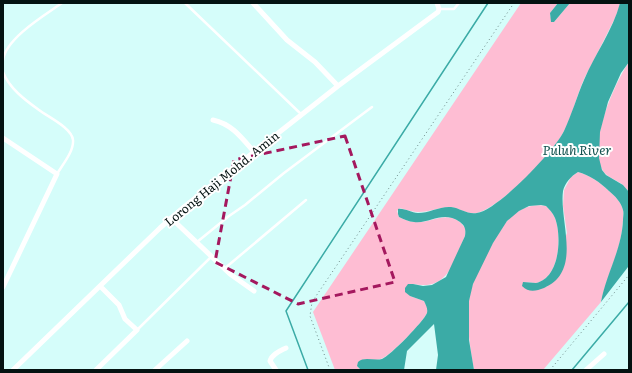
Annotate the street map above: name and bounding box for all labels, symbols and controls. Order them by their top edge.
street label: Lorong Haji Mohd. Amin [160,126,283,230]
water label: Puluh River [543,140,611,159]

